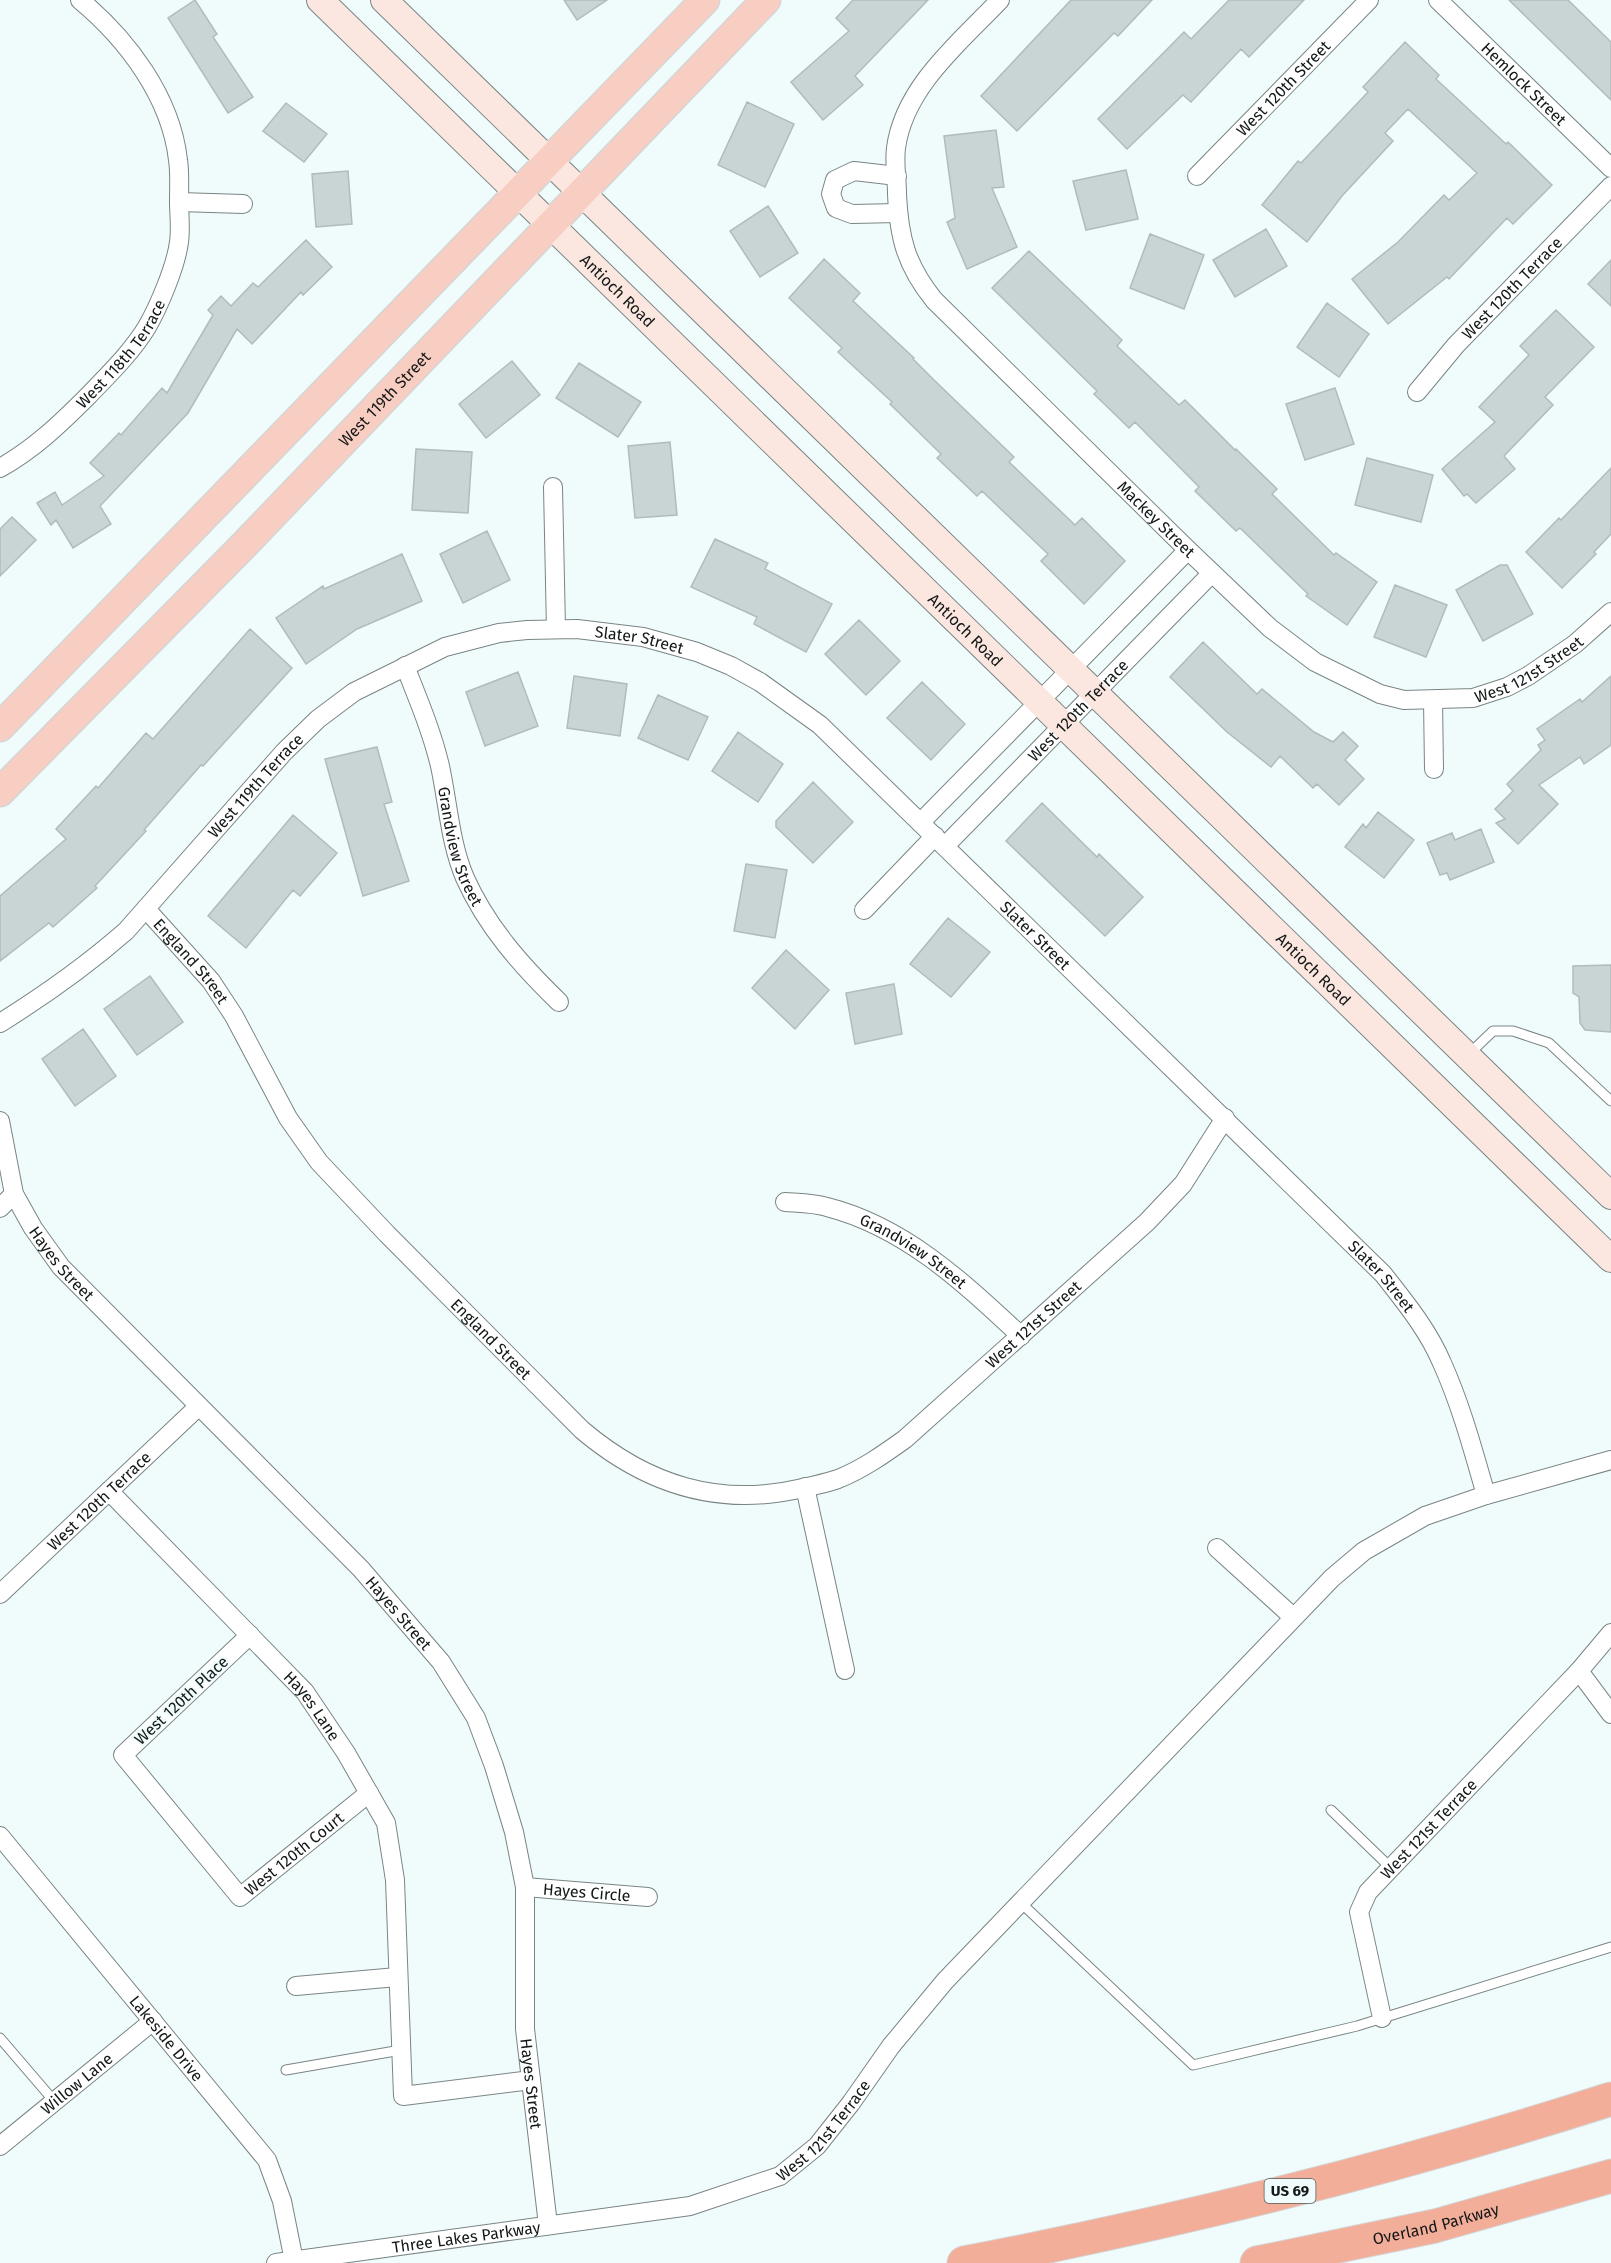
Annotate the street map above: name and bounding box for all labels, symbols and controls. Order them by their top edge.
street label: West 120th Street [1232,37,1334,140]
street label: Hemlock Street [1477,39,1570,130]
street label: West 120th Terrace [1458,233,1566,343]
street label: Antioch Road [576,250,659,331]
street label: West 118th Terrace [72,297,169,412]
street label: West 119th Street [335,347,435,450]
street label: Mackey Street [1113,477,1199,562]
street label: Antioch Road [924,590,1007,671]
street label: Slater Street [594,622,686,658]
street label: West 121st Street [1472,632,1587,707]
street label: West 120th Terrace [1024,656,1132,766]
street label: West 119th Terrace [204,730,307,842]
street label: Grandview Street [434,785,487,910]
street label: Slater Street [996,897,1074,974]
street label: England Street [149,915,232,1008]
street label: Antioch Road [1272,929,1355,1010]
street label: Grandview Street [857,1210,971,1293]
street label: Hayes Street [25,1223,98,1305]
street label: Slater Street [1344,1236,1418,1316]
street label: West 121st Street [982,1277,1085,1372]
street label: England Street [447,1295,535,1384]
street label: West 120th Terrace [44,1448,155,1554]
street label: Hayes Street [362,1573,436,1654]
street label: West 120th Place [131,1652,232,1749]
street label: Hayes Lane [280,1667,344,1744]
street label: West 121st Terrace [1377,1775,1481,1883]
street label: West 120th Court [241,1808,348,1900]
street label: Hayes Circle [542,1879,631,1906]
street label: Lakeside Drive [125,1992,207,2085]
street label: Hayes Street [516,2037,546,2130]
street label: Willow Lane [37,2049,117,2119]
street label: West 121st Terrace [773,2076,874,2185]
road number: US 69 [1264,2179,1316,2203]
street label: Overland Parkway [1371,2199,1501,2249]
street label: Three Lakes Parkway [391,2218,542,2257]

